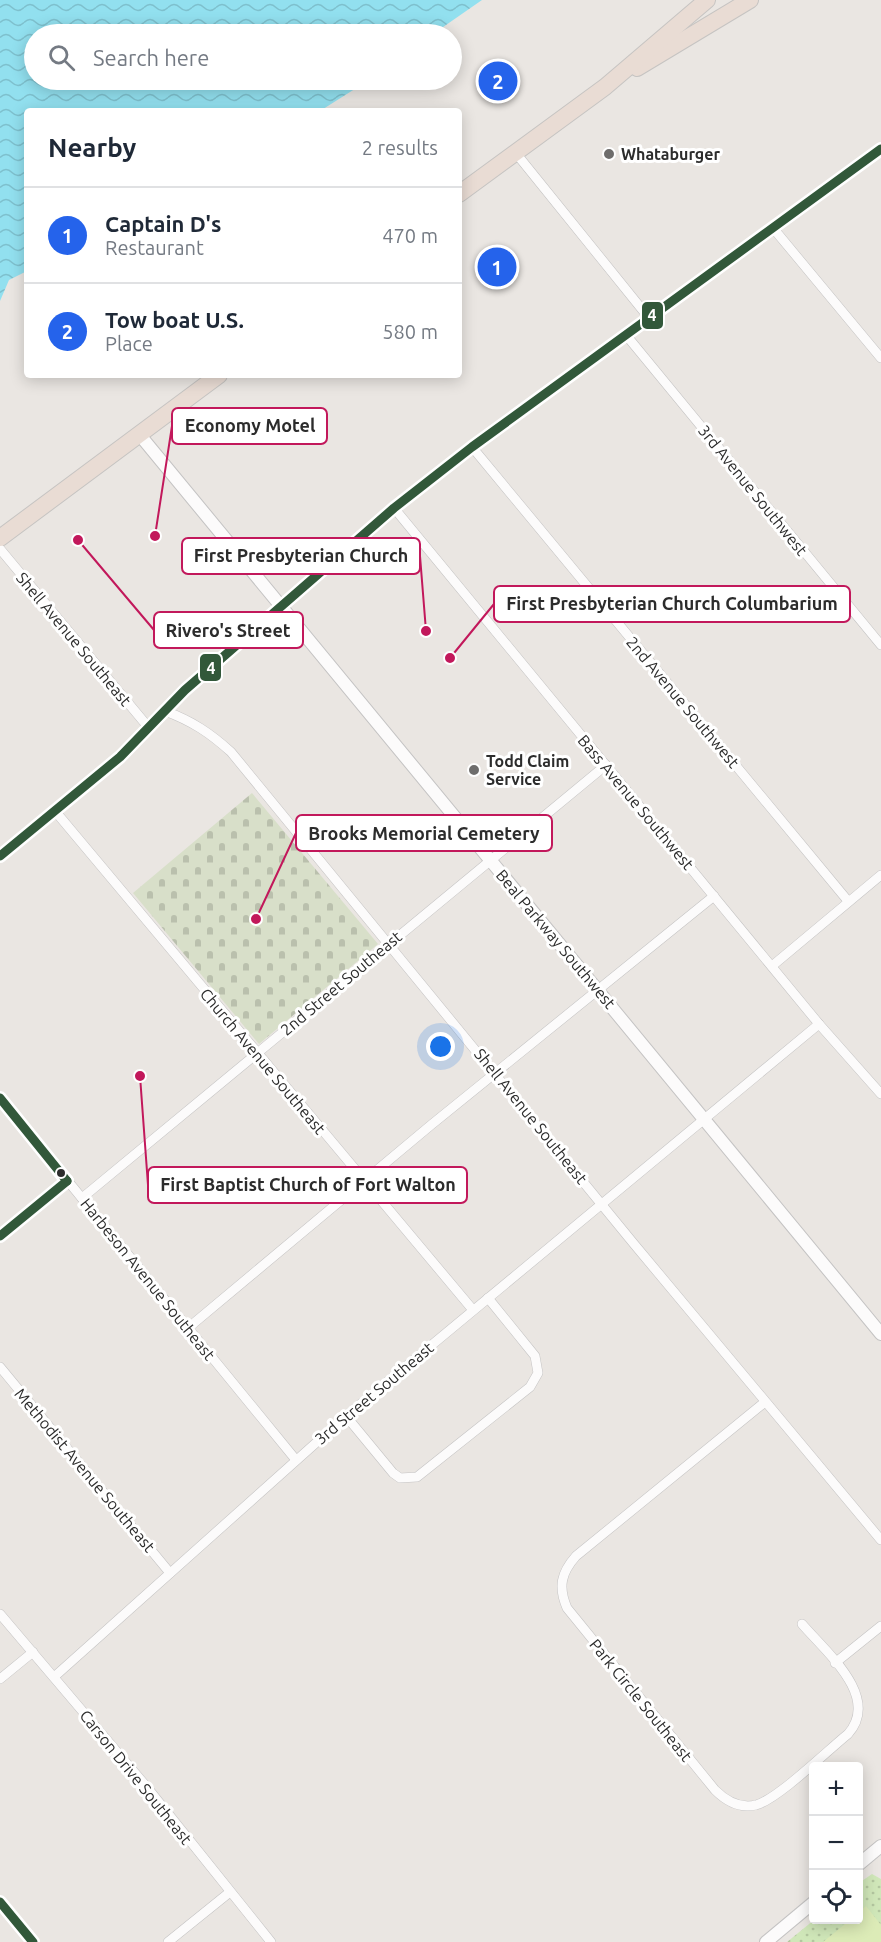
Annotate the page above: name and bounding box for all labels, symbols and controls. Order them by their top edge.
search box [24,24,462,90]
icon: search [45,41,78,74]
text: Search here [93,45,209,70]
pin: 2 [478,58,518,104]
text: Nearby [48,133,136,162]
text: 2 results [362,136,438,159]
place label: Whataburger [621,145,720,163]
marker: Whataburger [602,147,616,161]
text: Captain D's [105,211,221,236]
text: 1 [62,224,73,247]
text: 470 m [382,224,438,247]
text: Restaurant [105,236,204,259]
pin: 1 [478,244,516,290]
line badge: 4 [641,301,664,330]
text: 4 [647,306,657,324]
text: Tow boat U.S. [105,307,244,332]
text: 2 [62,320,73,343]
text: 580 m [382,320,438,343]
text: Place [105,332,153,355]
callout: Economy Motel [172,408,327,444]
text: Economy Motel [185,415,316,435]
street label: 3rd Avenue Southwest [695,421,812,559]
callout: First Presbyterian Church [182,538,420,574]
text: First Presbyterian Church [194,545,408,565]
street label: Shell Avenue Southeast [13,569,136,710]
callout: First Presbyterian Church Columbarium [494,586,850,622]
text: First Presbyterian Church Columbarium [506,593,838,613]
callout: Rivero's Street [154,612,303,648]
text: Rivero's Street [165,620,291,640]
street label: 2nd Avenue Southwest [623,633,744,772]
line badge: 4 [199,653,222,682]
text: 4 [206,659,216,677]
street label: Bass Avenue Southwest [574,731,698,874]
place label: Todd Claim Service [486,752,569,788]
marker: Todd Claim Service [467,763,481,777]
callout: Brooks Memorial Cemetery [296,815,552,851]
text: Brooks Memorial Cemetery [308,823,540,843]
street label: Beal Parkway Southwest [493,866,620,1013]
street label: 2nd Street Southeast [277,927,406,1039]
street label: Church Avenue Southeast [197,985,330,1138]
your location [426,1032,455,1061]
street label: Shell Avenue Southeast [471,1045,591,1188]
unlabelled marker [55,1167,67,1179]
callout: First Baptist Church of Fort Walton [148,1167,467,1203]
text: First Baptist Church of Fort Walton [160,1174,456,1194]
street label: Harbeson Avenue Southeast [77,1194,219,1364]
street label: 3rd Street Southeast [311,1338,437,1448]
street label: Methodist Avenue Southeast [11,1385,159,1556]
street label: Park Circle Southeast [586,1635,696,1765]
street label: Carson Drive Southeast [76,1706,196,1848]
map controls [809,1762,863,1924]
button: + [809,1762,863,1816]
button: − [809,1816,863,1870]
button: locate [809,1870,863,1924]

